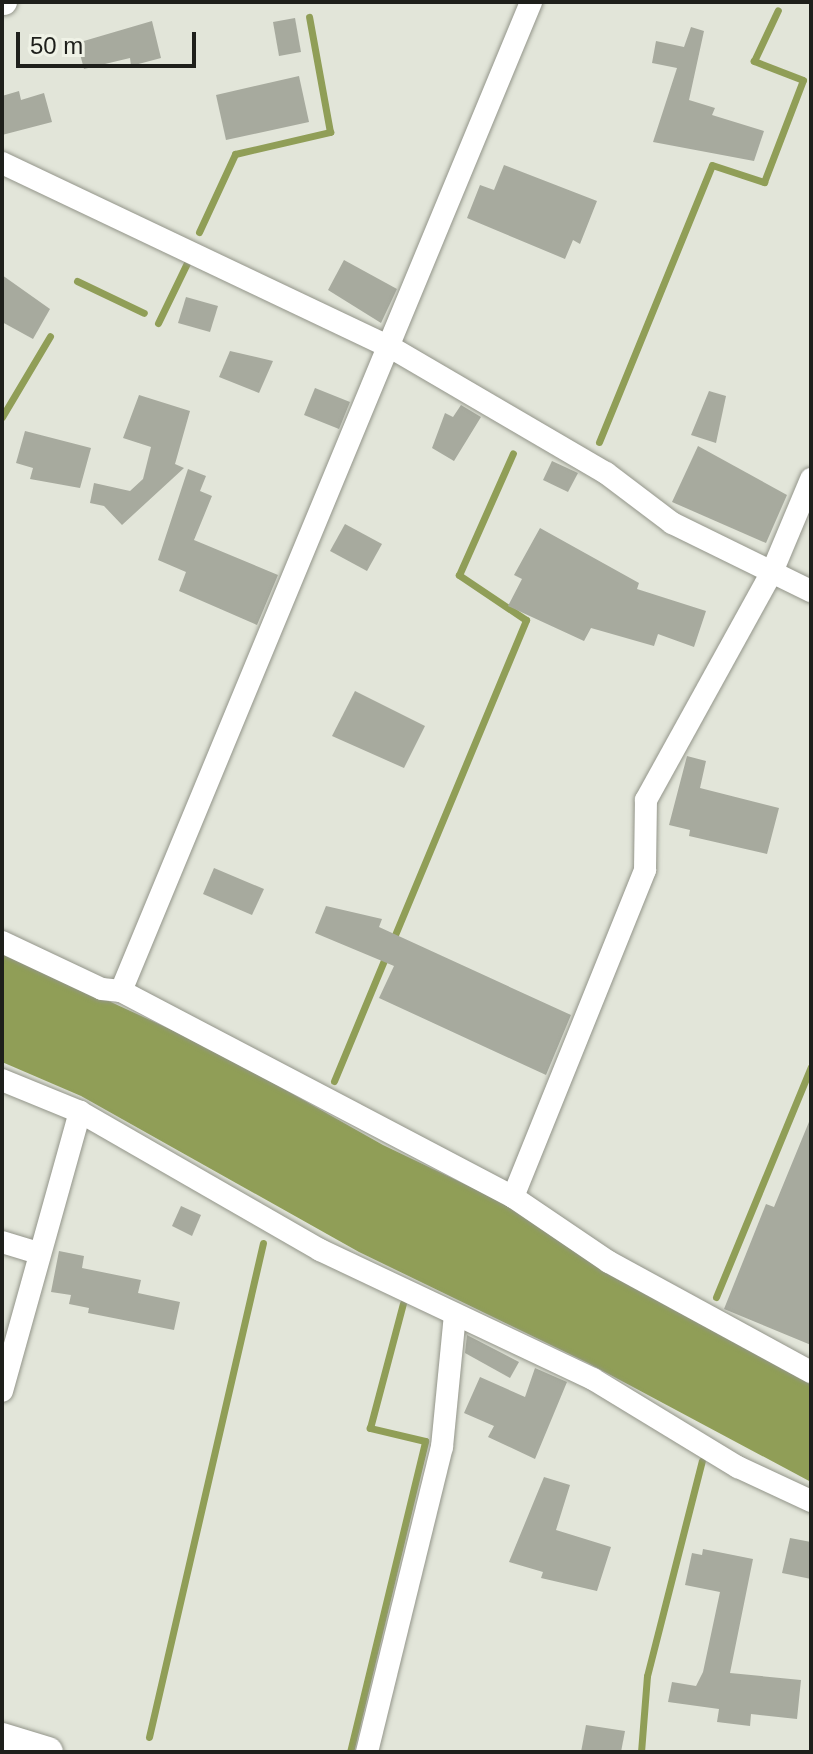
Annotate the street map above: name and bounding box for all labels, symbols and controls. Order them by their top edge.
scale bar [20,16,200,66]
text: 50 m [30,32,83,59]

